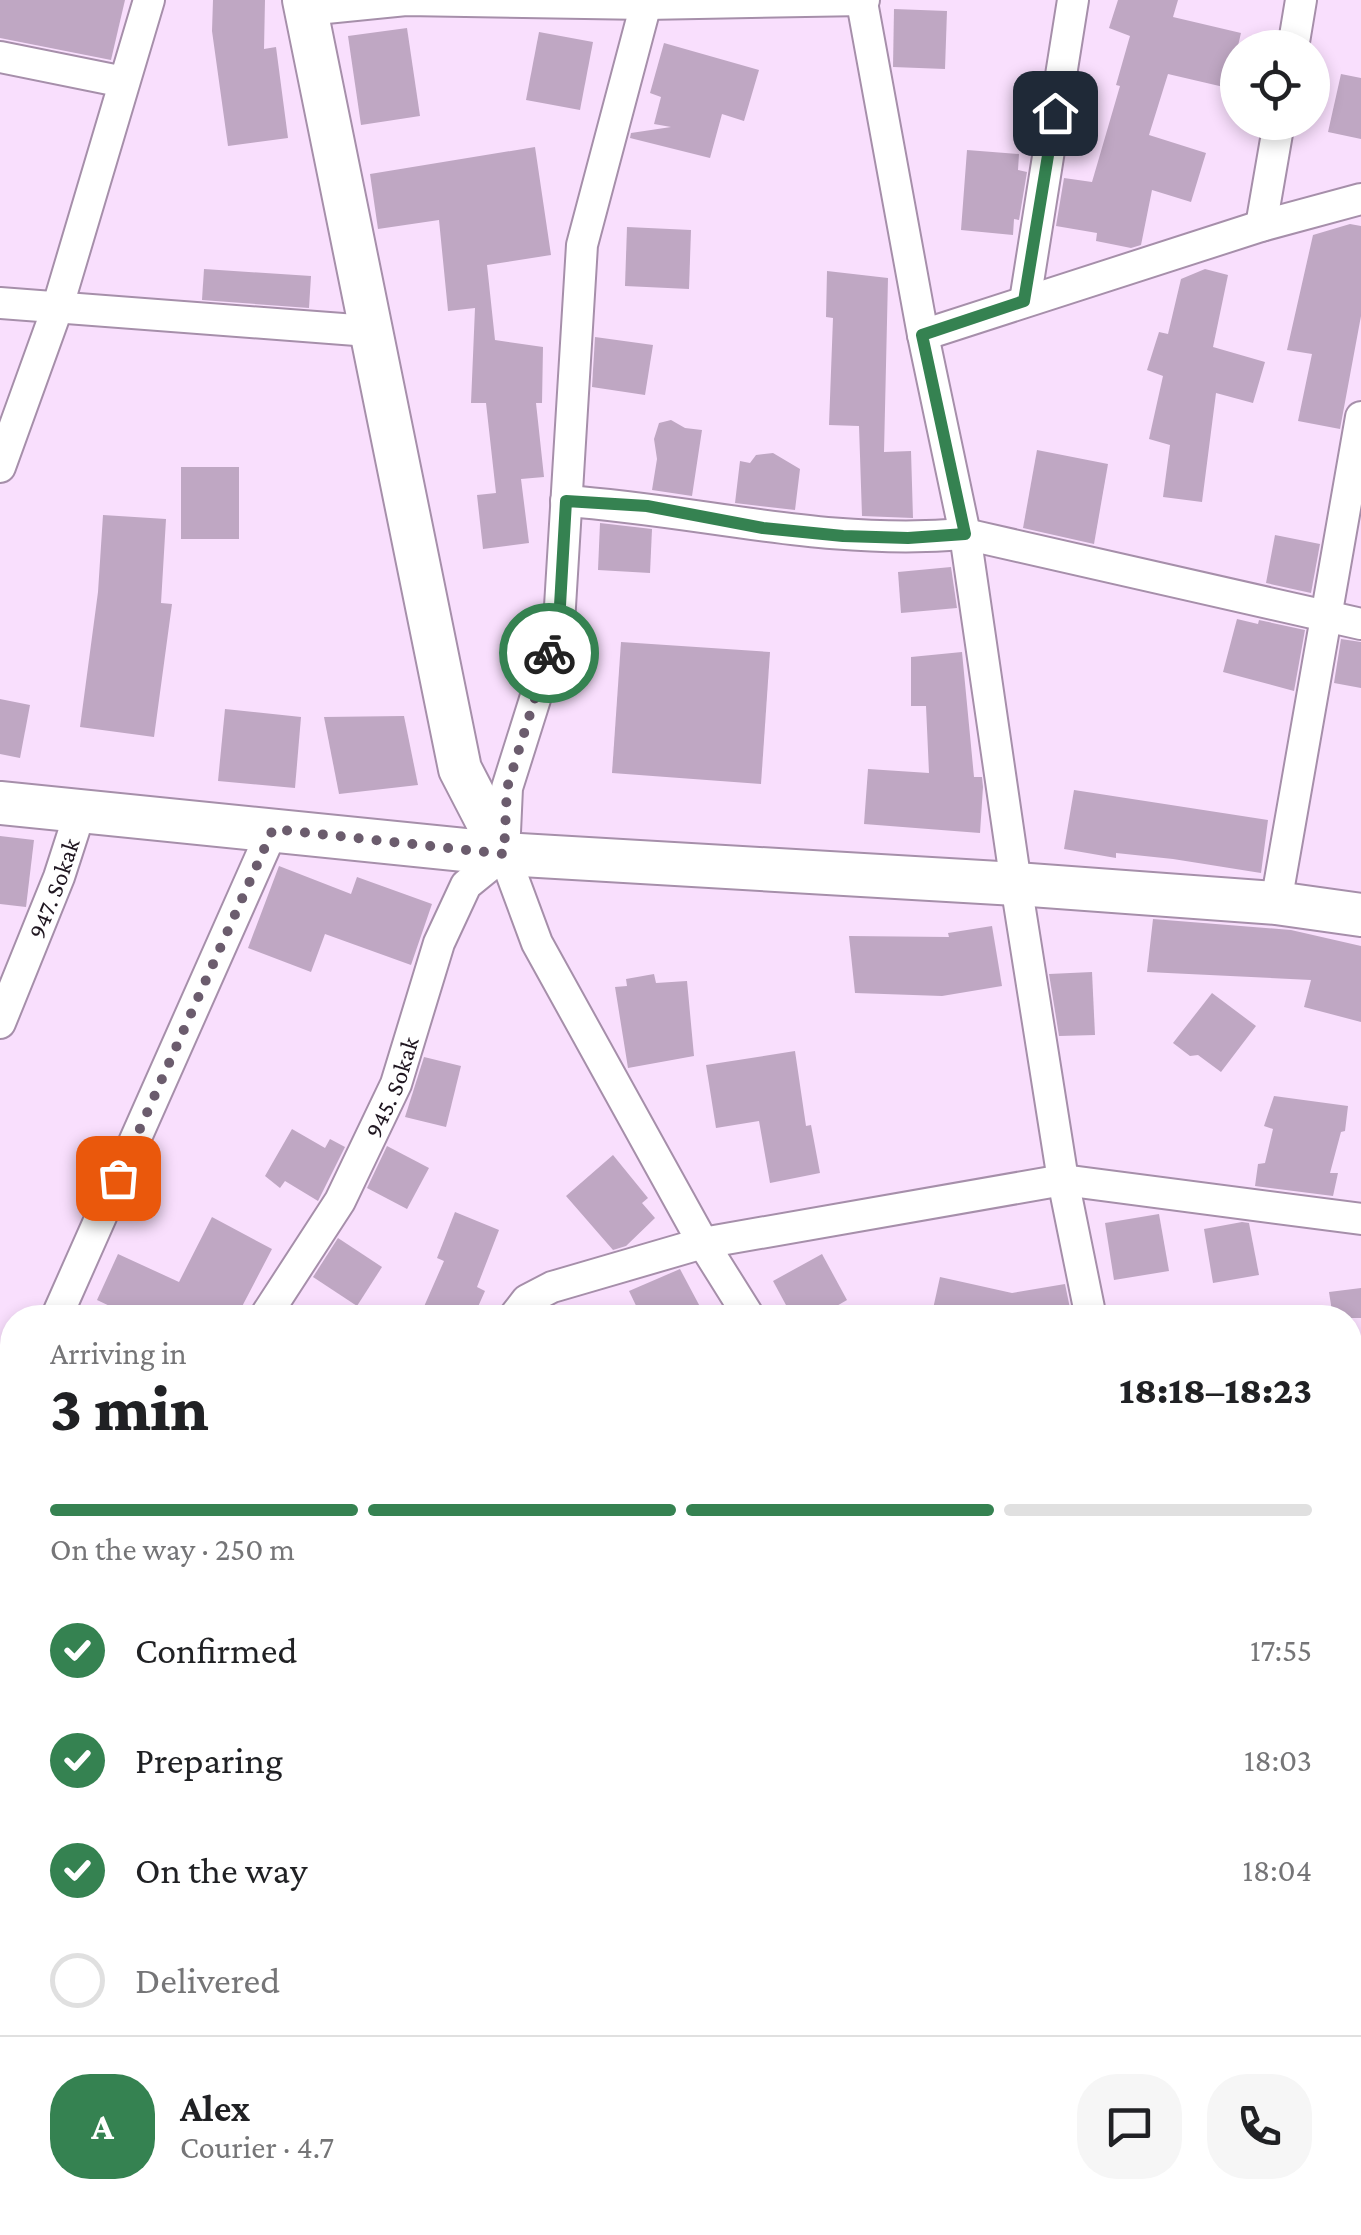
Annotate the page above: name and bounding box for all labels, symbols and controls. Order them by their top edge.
map controls [1220,30,1330,140]
button: locate [1220,30,1330,140]
pin [1013,71,1098,156]
icon: home [1028,86,1083,141]
courier [499,603,599,703]
icon: bike [522,626,577,681]
street label: 947. Sokak [22,835,84,942]
street label: 945. Sokak [359,1033,423,1142]
pin [76,1136,161,1221]
icon: bag [91,1151,146,1206]
text: Arriving in [50,1335,187,1371]
text: 18:18–18:23 [1119,1369,1312,1411]
text: 3 min [50,1372,209,1444]
text: On the way · 250 m [50,1531,295,1567]
icon: check [50,1623,105,1678]
text: Confirmed [135,1629,298,1671]
text: 17:55 [1250,1632,1312,1668]
icon: check [50,1733,105,1788]
text: Preparing [135,1739,283,1781]
text: 18:03 [1244,1742,1312,1778]
icon: check [50,1843,105,1898]
text: On the way [135,1849,307,1891]
text: 18:04 [1242,1852,1312,1888]
text: Delivered [135,1959,280,2001]
button: chat [1077,2074,1182,2179]
button: phone [1207,2074,1312,2179]
text: Alex [180,2087,250,2129]
text: A [91,2105,114,2147]
text: Courier · 4.7 [180,2129,334,2165]

